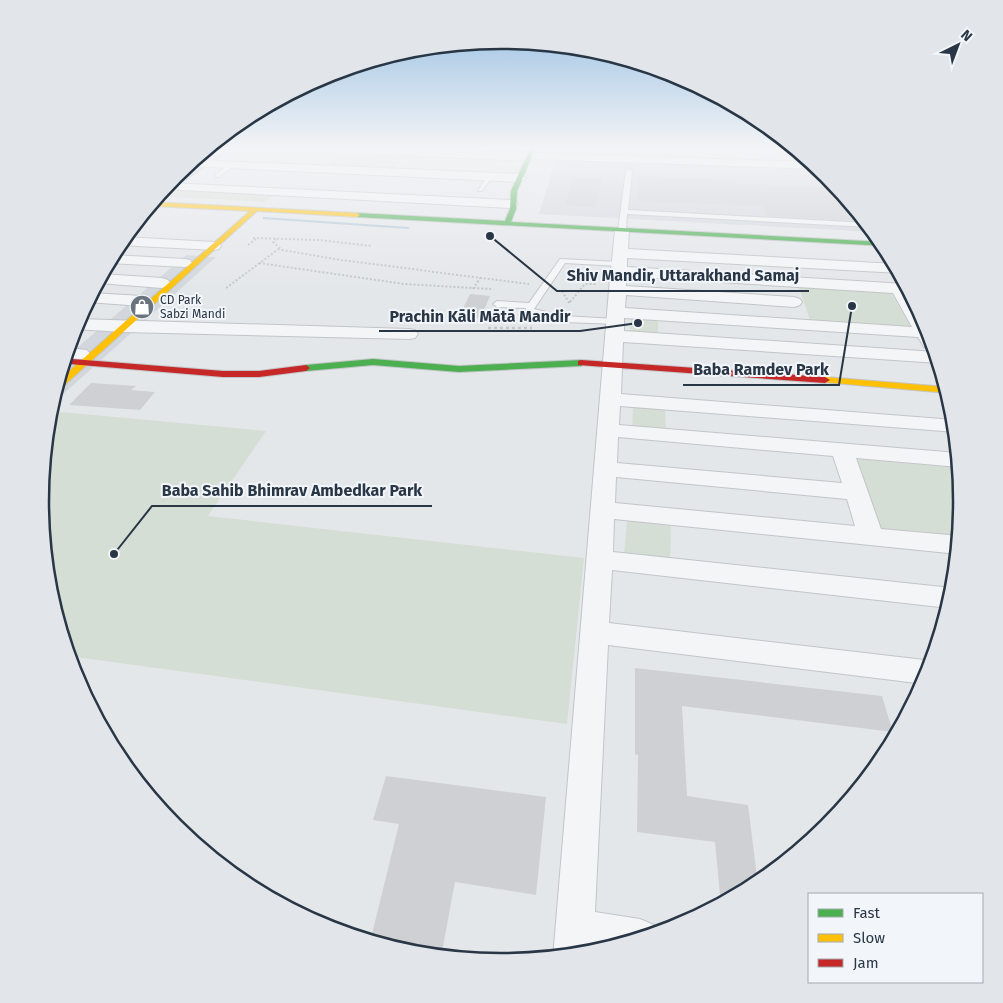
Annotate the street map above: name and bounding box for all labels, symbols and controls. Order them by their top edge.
north arrow [933,20,983,70]
text: N [957,26,976,45]
callout: Shiv Mandir, Uttarakhand Samaj [557,260,809,291]
text: Shiv Mandir, Uttarakhand Samaj [567,266,799,285]
place label: CD Park Sabzi Mandi [160,293,225,321]
shop icon: CD Park Sabzi Mandi [129,294,155,320]
callout: Prachin Kāli Mātā Mandir [379,300,580,331]
text: Prachin Kāli Mātā Mandir [390,307,571,326]
callout: Baba Ramdev Park [683,354,839,385]
text: Baba Ramdev Park [693,360,829,379]
callout: Baba Sahib Bhimrav Ambedkar Park [152,475,432,506]
text: Baba Sahib Bhimrav Ambedkar Park [162,481,422,500]
legend [808,893,983,983]
text: Fast [853,904,880,922]
text: Slow [853,929,885,947]
text: Jam [853,954,879,972]

